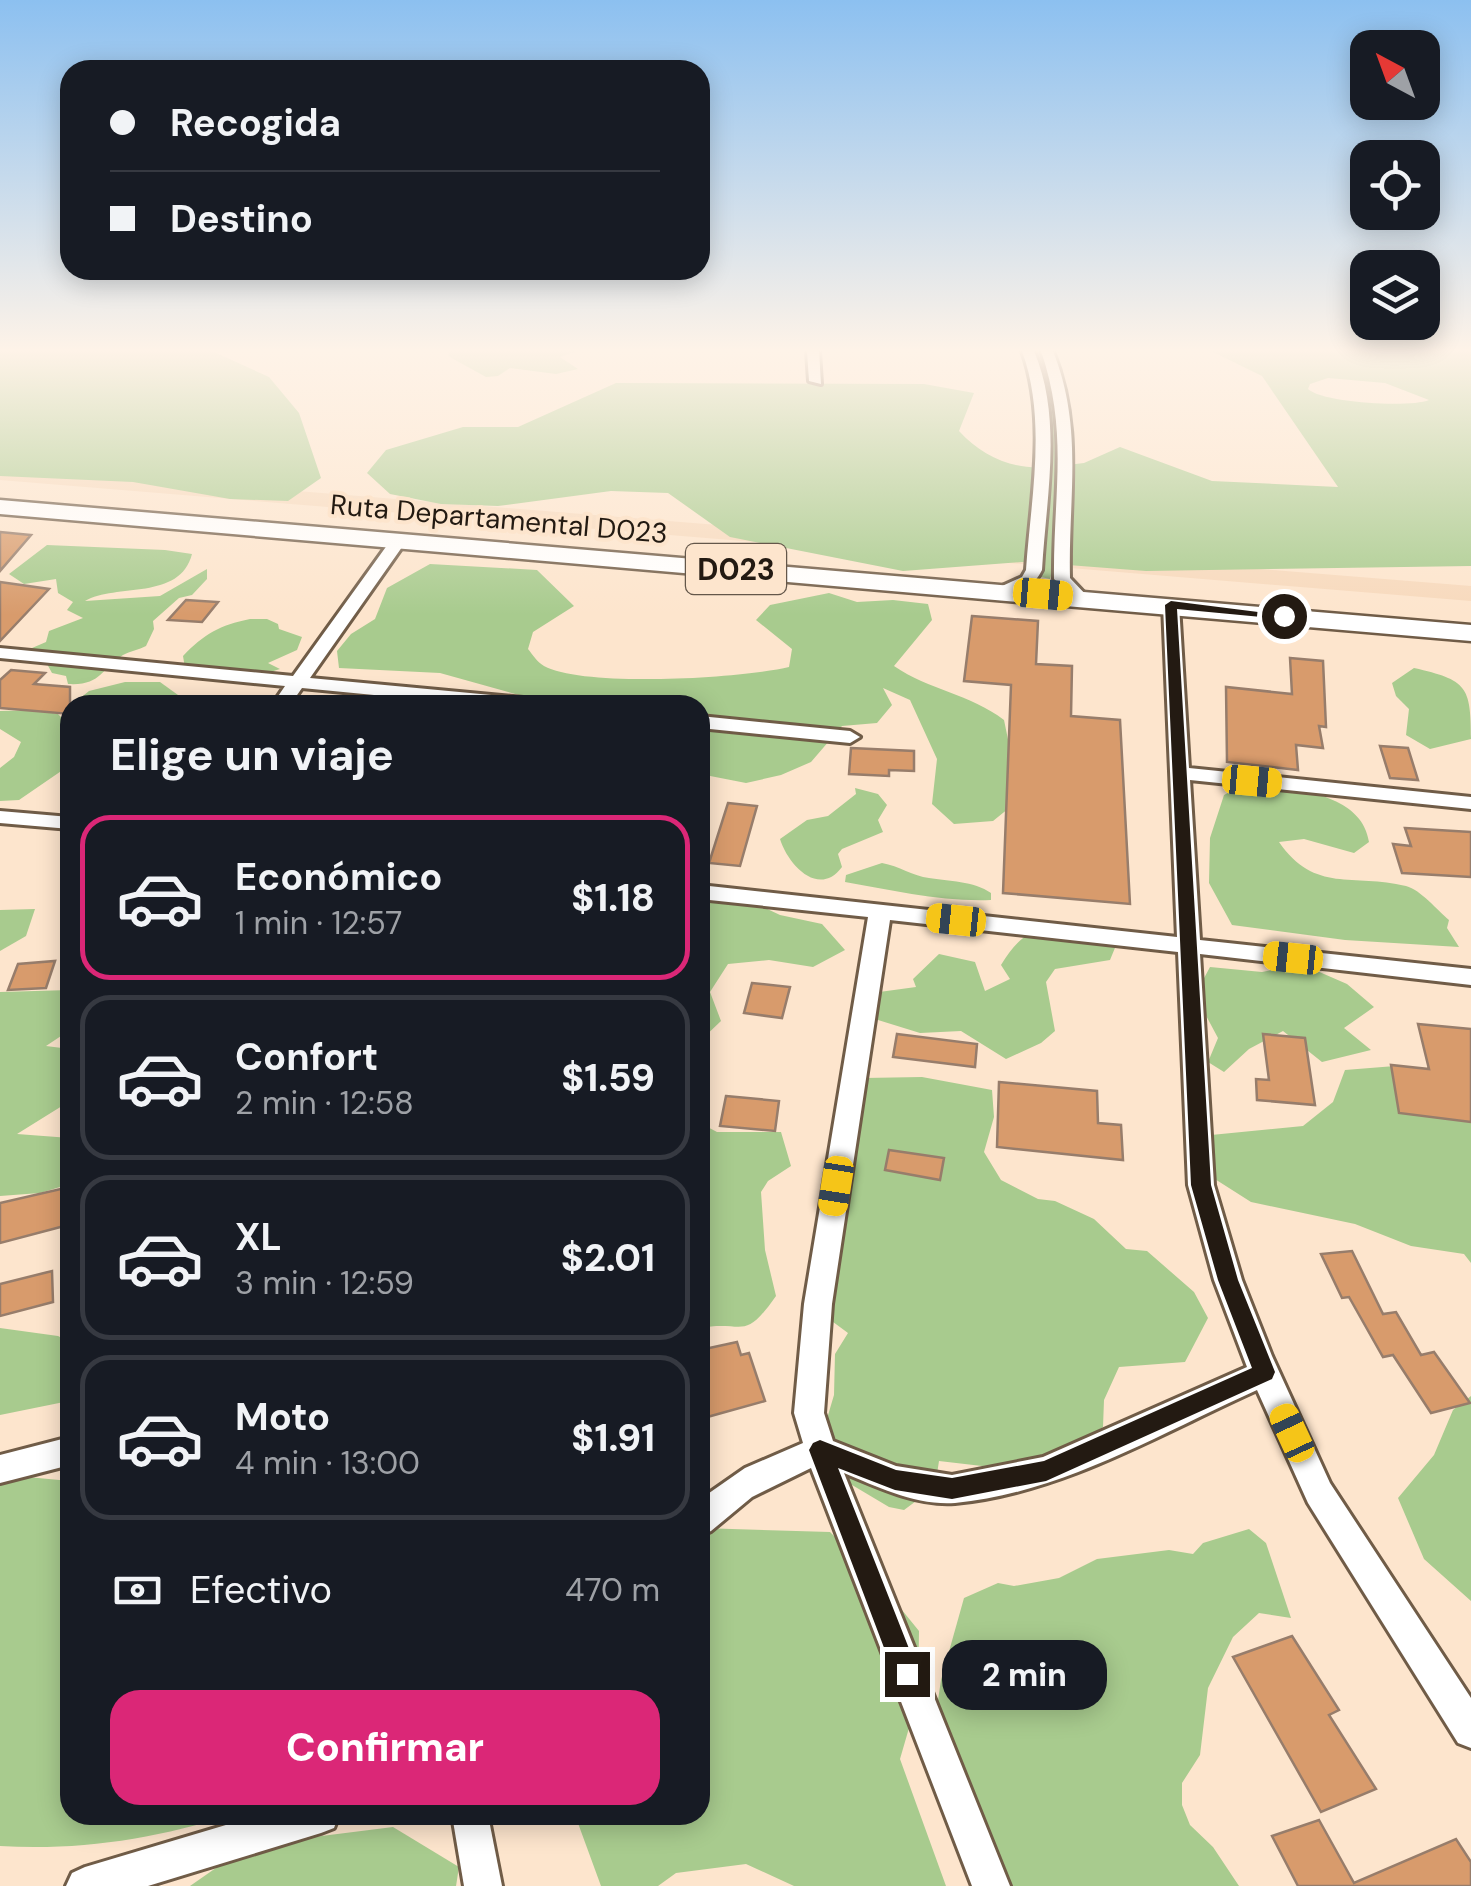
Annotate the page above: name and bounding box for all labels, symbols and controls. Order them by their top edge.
north arrow [1350,30,1440,120]
map controls [1350,30,1440,340]
text: Recogida [170,98,341,148]
button: locate [1350,140,1440,230]
text: Destino [170,194,313,244]
button: layers [1350,250,1440,340]
street label: Ruta Departamental D023 [329,486,669,552]
road number: D023 [686,544,786,594]
car [1012,576,1074,612]
route start [1262,594,1307,639]
text: Elige un viaje [110,725,394,784]
car [1221,763,1283,799]
text: Económico [235,852,442,902]
icon: car [115,853,205,943]
text: $1.18 [571,873,655,923]
text: 1 min · 12:57 [235,902,402,944]
car [925,902,987,938]
car [1262,940,1324,976]
text: Confort [235,1032,378,1082]
icon: car [115,1033,205,1123]
text: $1.59 [561,1053,655,1103]
text: 2 min · 12:58 [235,1082,414,1124]
car [816,1154,856,1218]
text: XL [235,1212,282,1262]
icon: car [115,1213,205,1303]
text: $2.01 [561,1233,655,1283]
text: 3 min · 12:59 [235,1262,414,1304]
text: Moto [235,1392,330,1442]
icon: car [115,1393,205,1483]
car [1266,1399,1318,1467]
text: $1.91 [571,1413,655,1463]
text: 4 min · 13:00 [235,1442,420,1484]
icon: cash [110,1563,165,1618]
text: Efectivo [190,1565,332,1615]
text: 470 m [565,1569,660,1611]
callout: 2 min [942,1639,1107,1709]
route end [885,1652,930,1697]
text: 2 min [982,1654,1067,1696]
button: Confirmar [110,1690,660,1805]

